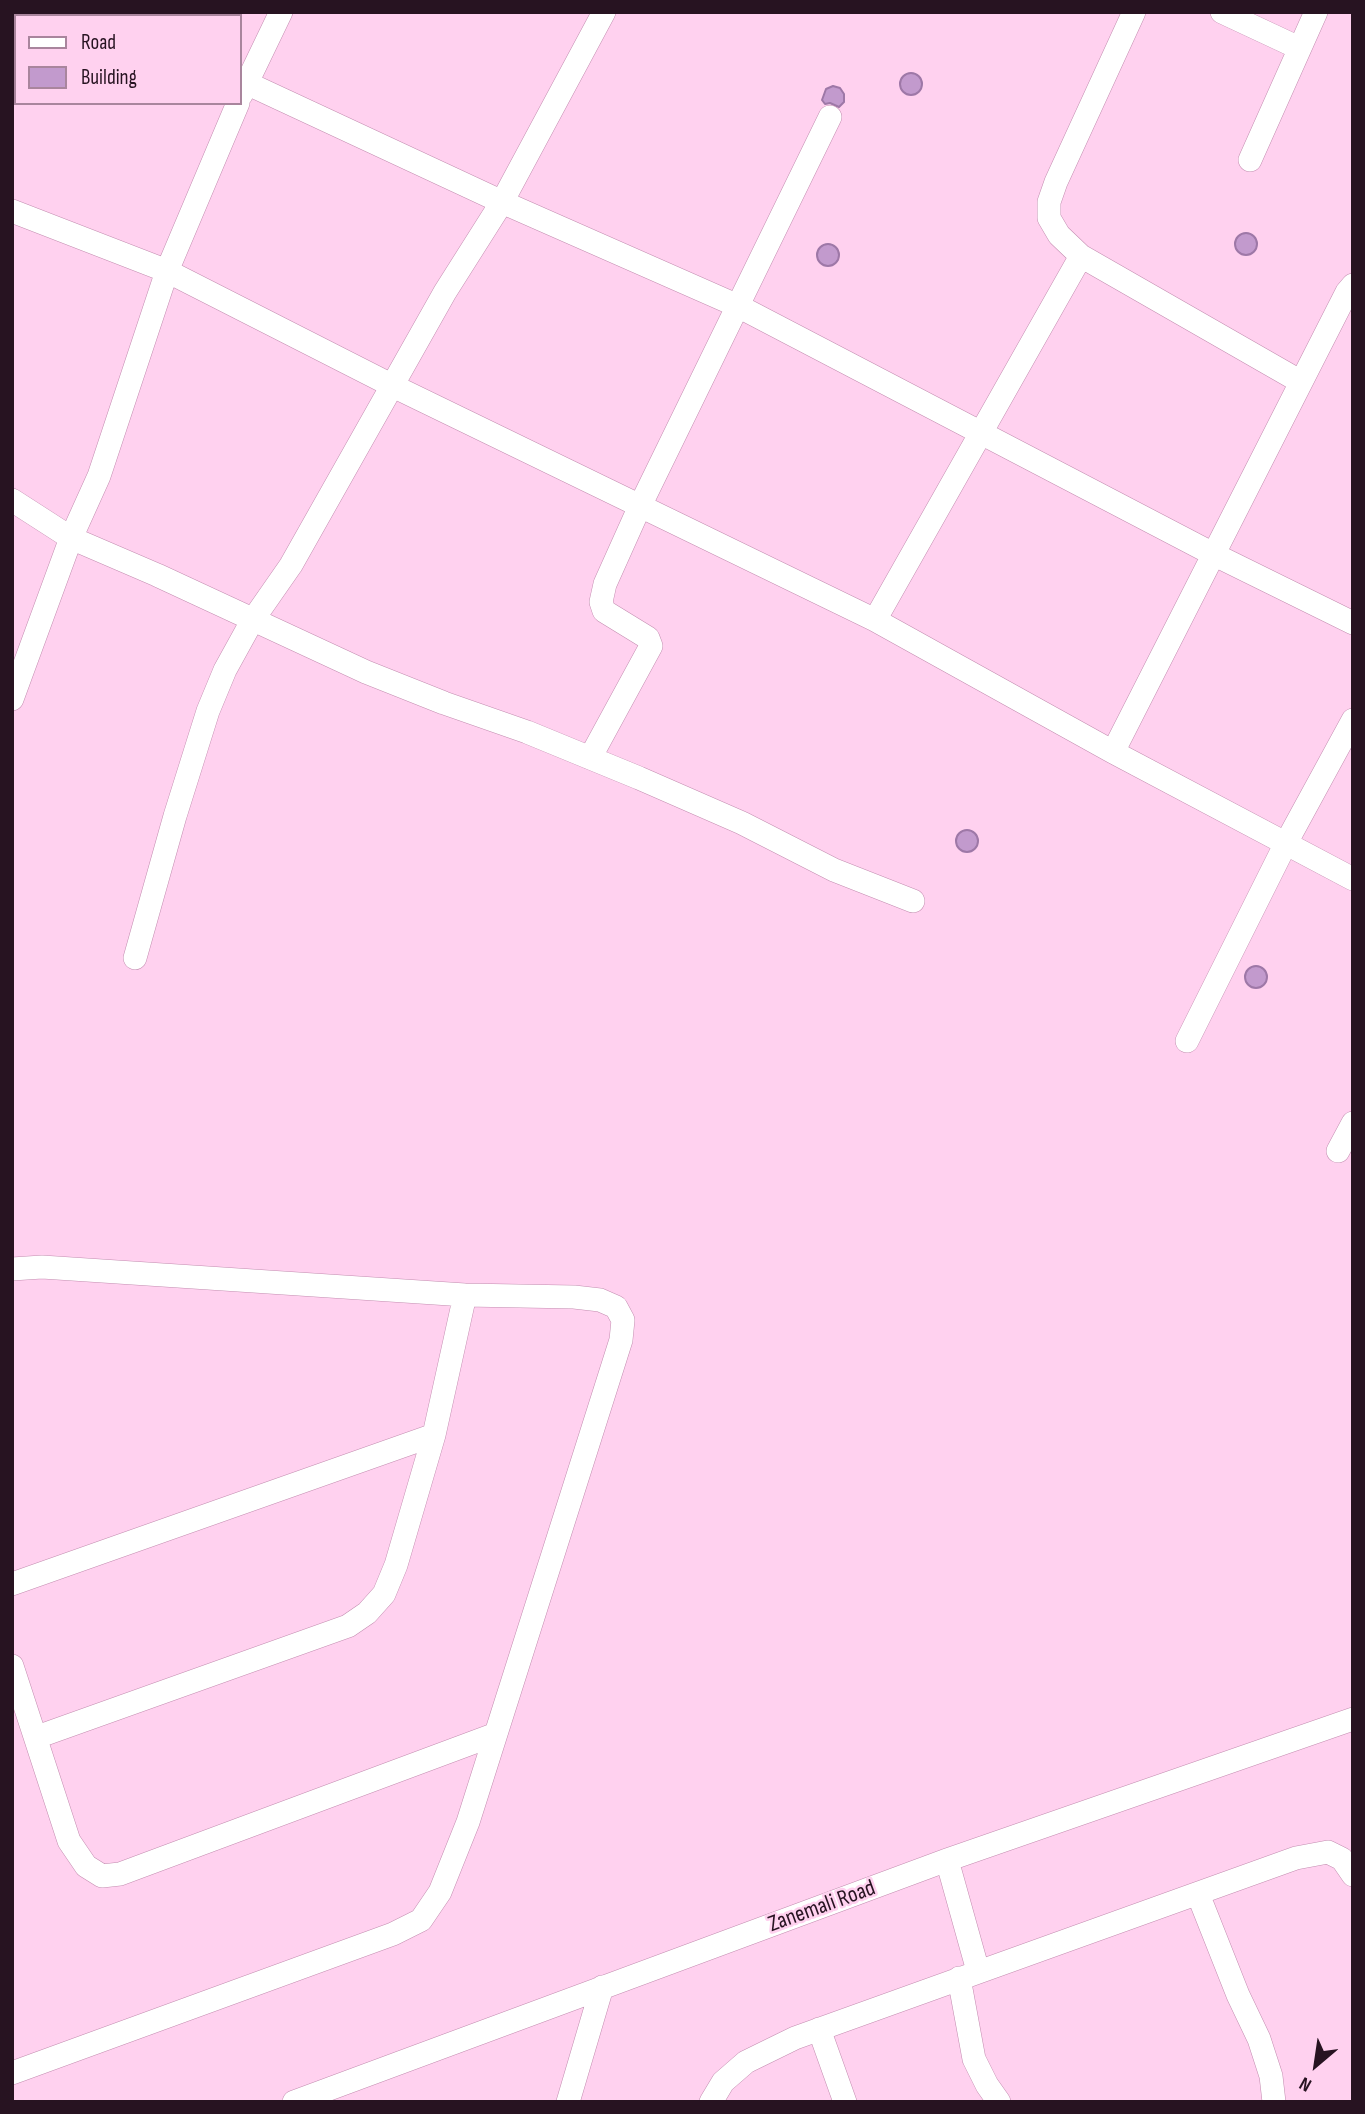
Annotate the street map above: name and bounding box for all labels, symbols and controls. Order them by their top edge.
legend [14,14,242,105]
text: Road [81,30,116,55]
text: Building [81,65,137,90]
street label: Zanemali Road [765,1875,879,1939]
north arrow [1281,2030,1351,2100]
text: N [1296,2071,1316,2096]

